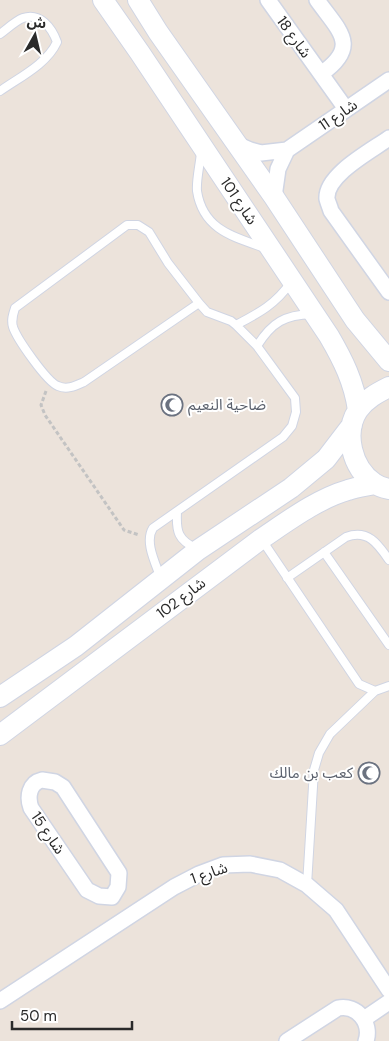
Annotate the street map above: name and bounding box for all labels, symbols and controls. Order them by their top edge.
north arrow [10,10,60,60]
text: ش [26,12,48,32]
street label: شارع 18 [270,12,316,63]
street label: شارع 11 [315,95,363,137]
street label: شارع 101 [214,173,262,230]
mosque icon: ضاحية النعيم [160,393,184,417]
place label: ضاحية النعيم [188,395,266,416]
street label: شارع 102 [152,573,211,625]
mosque icon: كعب بن مالك [357,761,381,785]
place label: كعب بن مالك [270,763,354,783]
street label: شارع 15 [25,808,70,859]
street label: شارع 1 [188,857,231,891]
scale bar [12,998,132,1030]
text: 50 m [20,1006,57,1026]

